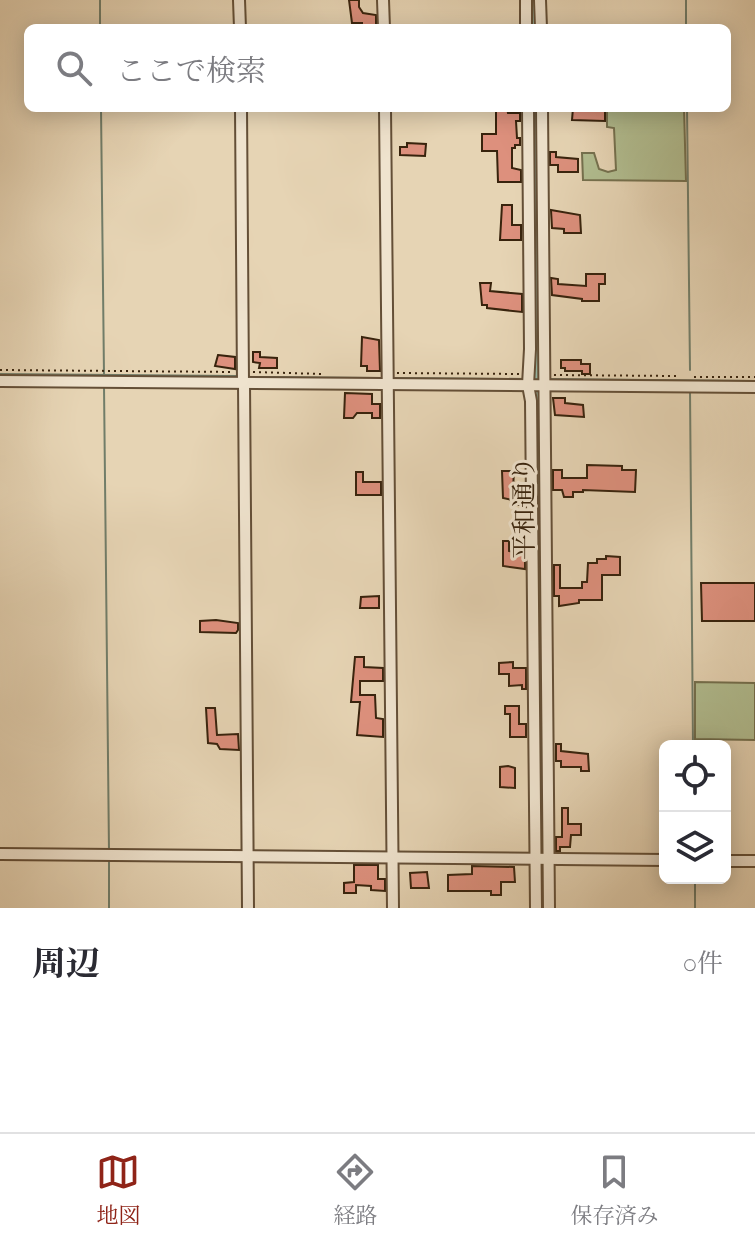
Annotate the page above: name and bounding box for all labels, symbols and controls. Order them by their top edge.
search box [24,24,731,112]
icon: search [52,46,96,90]
text: ここで検索 [116,54,266,89]
street label: 平和通り [509,456,540,560]
map controls [659,740,731,884]
button: locate [659,740,731,812]
button: layers [659,812,731,884]
text: 周辺 [32,944,100,984]
text: 0件 [683,948,723,979]
tab: 地図 [96,1150,141,1229]
tab: 経路 [333,1150,378,1229]
tab: 保存済み [570,1150,659,1229]

